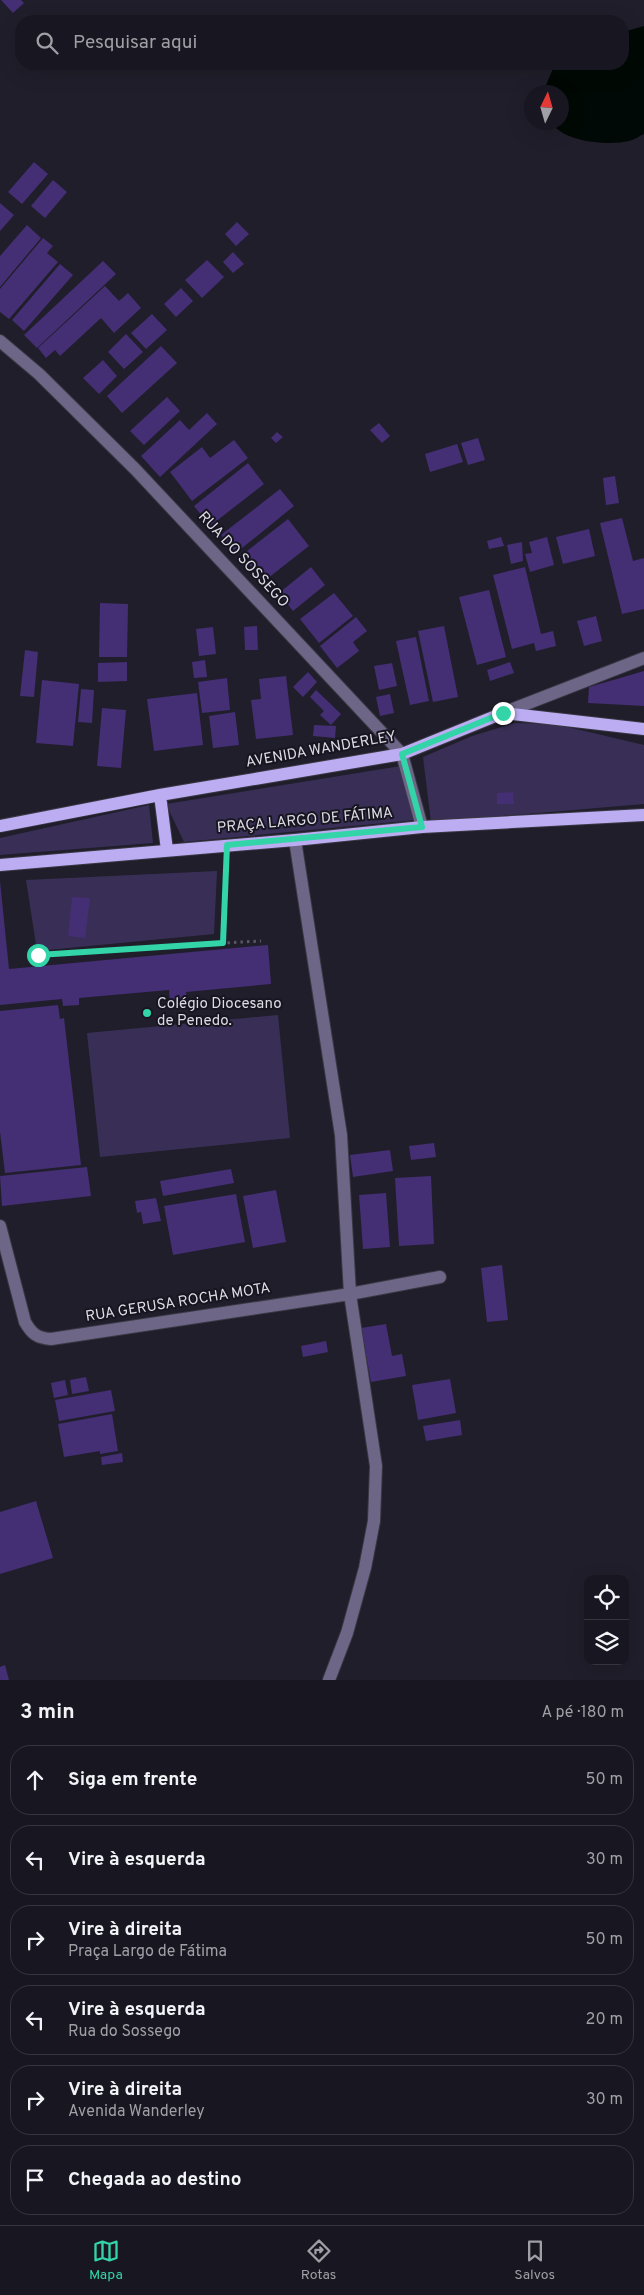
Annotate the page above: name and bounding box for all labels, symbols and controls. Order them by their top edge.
search box [15,15,629,70]
icon: search [33,29,61,57]
text: Pesquisar aqui [73,31,197,55]
north arrow [524,85,569,130]
street label: RUA DO SOSSEGO [193,508,293,612]
route end [492,702,515,725]
street label: AVENIDA WANDERLEY [244,727,398,773]
street label: PRAÇA LARGO DE FÁTIMA [216,803,394,838]
route start [27,944,50,967]
place label: Colégio Diocesano de Penedo. [157,995,282,1031]
marker: Colégio Diocesano de Penedo. [141,1007,153,1019]
street label: RUA GERUSA ROCHA MOTA [84,1279,272,1327]
map controls [584,1575,629,1665]
button: locate [584,1575,629,1620]
button: layers [584,1620,629,1665]
text: 3 min [20,1699,75,1726]
text: A pé · 180 m [541,1703,624,1723]
icon: ahead [21,1766,49,1794]
text: Siga em frente [68,1768,197,1792]
text: 50 m [586,1770,623,1790]
icon: left [21,1846,49,1874]
text: Vire à esquerda [68,1848,206,1872]
text: 30 m [586,1850,623,1870]
text: Vire à direita [68,1918,182,1942]
icon: right [21,1926,49,1954]
text: 50 m [586,1930,623,1950]
text: Praça Largo de Fátima [68,1942,227,1962]
text: Vire à esquerda [68,1998,206,2022]
icon: left [21,2006,49,2034]
text: 20 m [586,2010,623,2030]
text: Rua do Sossego [68,2022,181,2042]
text: Vire à direita [68,2078,182,2102]
icon: right [21,2086,49,2114]
text: 30 m [586,2090,623,2110]
text: Avenida Wanderley [68,2102,205,2122]
icon: arrive [21,2166,49,2194]
text: Chegada ao destino [68,2168,242,2192]
tab: Mapa [89,2237,123,2284]
tab: Rotas [301,2237,336,2284]
tab: Salvos [514,2237,555,2284]

